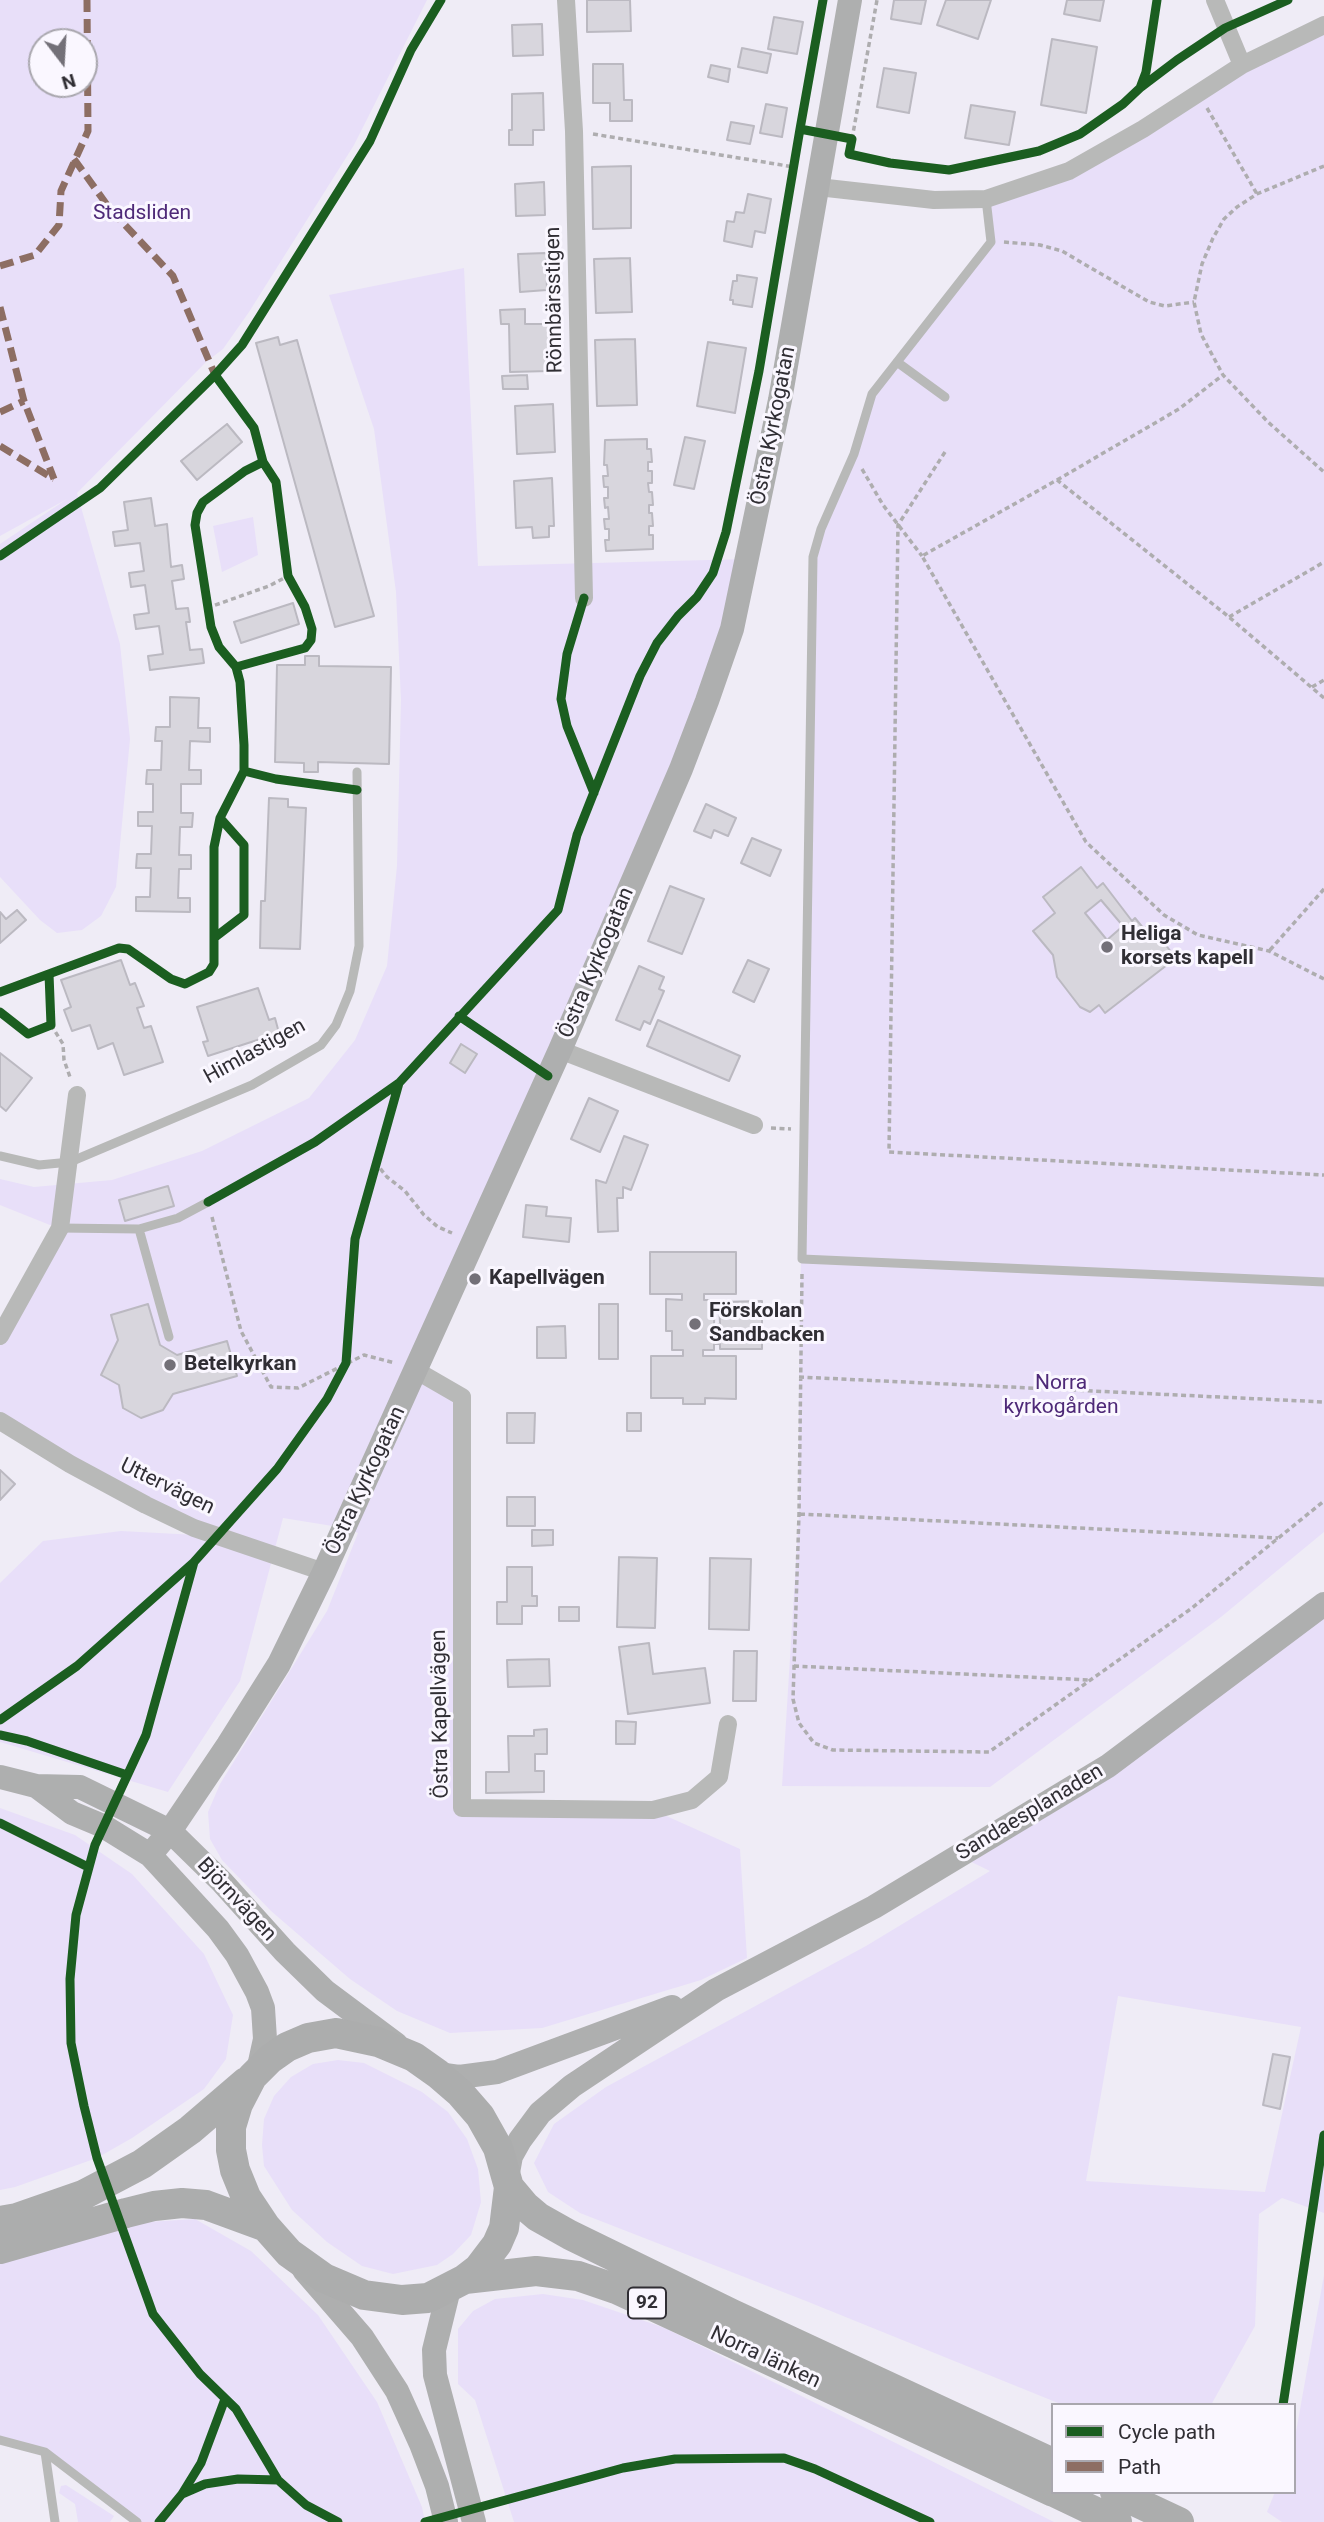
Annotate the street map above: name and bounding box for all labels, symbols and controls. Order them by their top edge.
north arrow [28,28,98,98]
text: N [59,69,78,95]
park label: Stadsliden [93,201,191,227]
street label: Rönnbärsstigen [541,226,569,374]
street label: Östra Kyrkogatan [746,345,802,507]
street label: Östra Kyrkogatan [554,884,640,1042]
place label: Heliga korsets kapell [1121,922,1254,972]
marker: Heliga korsets kapell [1099,939,1115,955]
street label: Himlastigen [200,1014,310,1090]
place label: Kapellvägen [489,1266,605,1292]
marker: Kapellvägen [467,1271,483,1287]
place label: Förskolan Sandbacken [709,1299,825,1349]
marker: Förskolan Sandbacken [687,1316,703,1332]
place label: Betelkyrkan [184,1352,296,1378]
marker: Betelkyrkan [162,1357,178,1373]
park label: Norra kyrkogården [1003,1371,1119,1421]
street label: Östra Kyrkogatan [321,1403,411,1559]
street label: Uttervägen [116,1453,218,1521]
street label: Östra Kapellvägen [427,1629,455,1799]
street label: Sandaesplanaden [952,1759,1108,1867]
street label: Björnvägen [191,1853,281,1947]
road number: 92 [628,2288,666,2318]
street label: Norra länken [706,2321,824,2395]
legend [1051,2403,1296,2494]
text: Cycle path [1118,2420,1216,2444]
text: Path [1118,2455,1161,2479]

